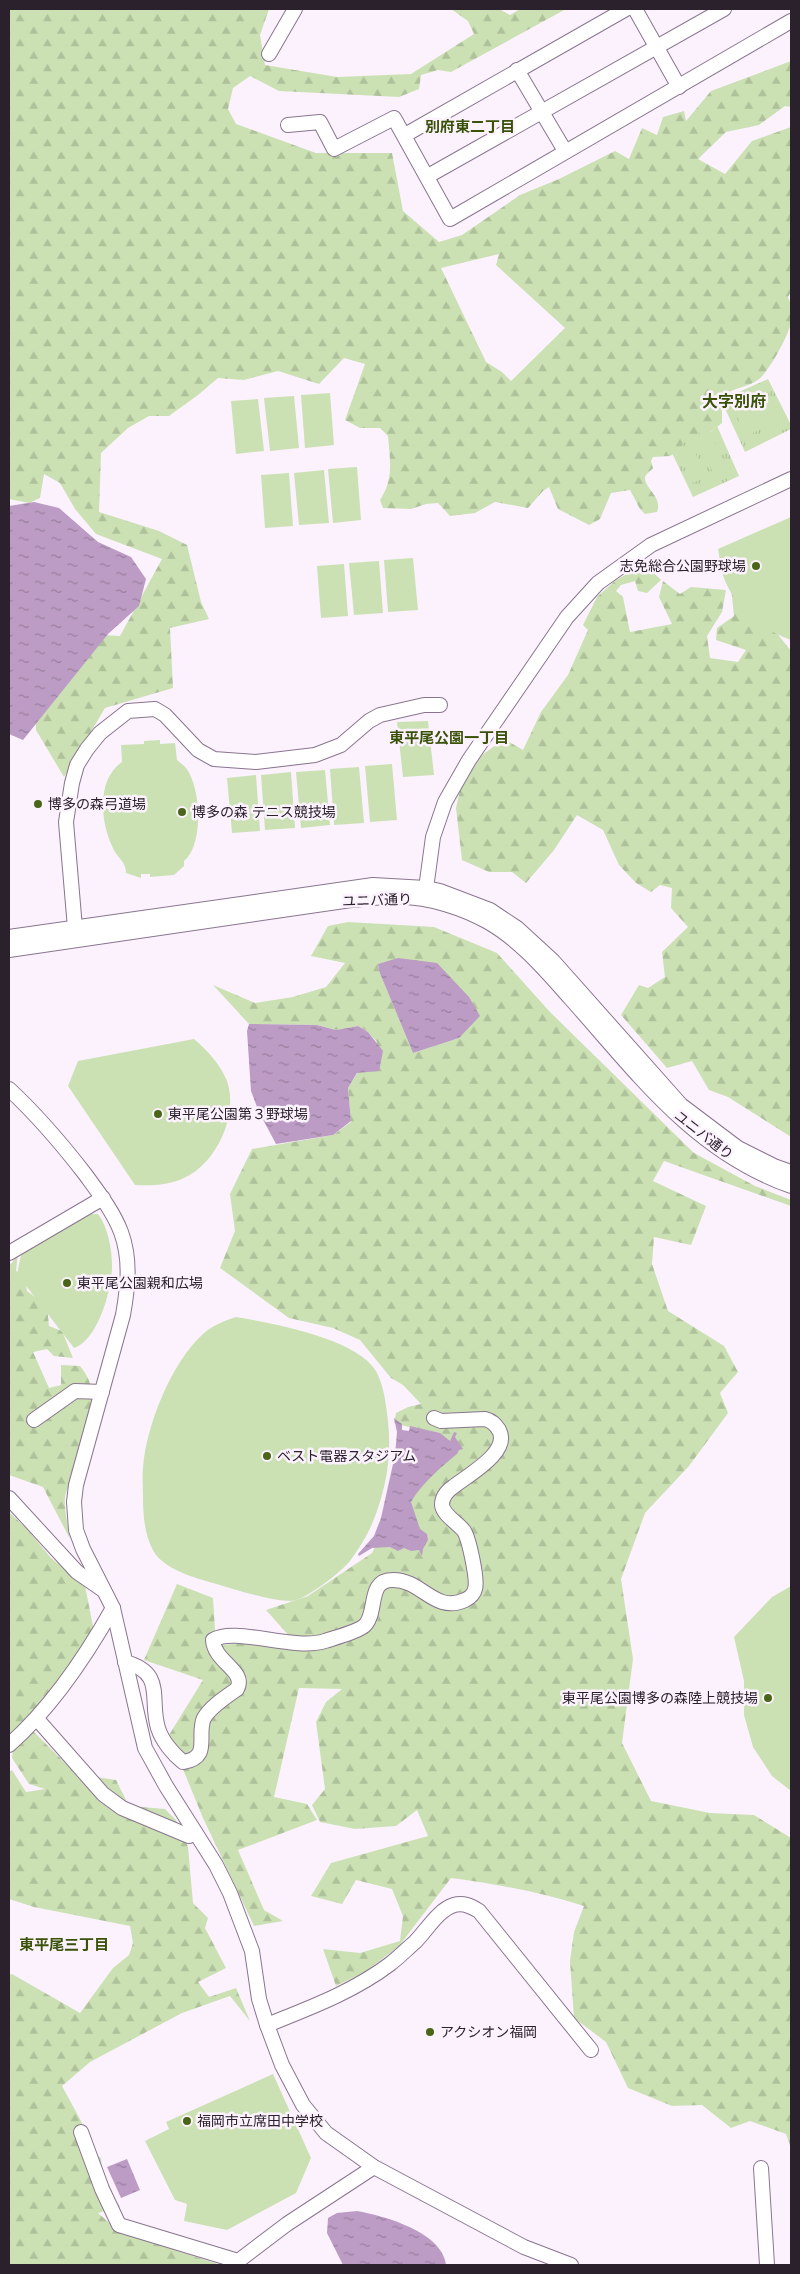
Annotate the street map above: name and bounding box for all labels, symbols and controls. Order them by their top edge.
district label: 別府東二丁目 [425,116,515,136]
district label: 大字別府 [702,390,766,412]
place label: 志免総合公園野球場 [620,556,746,575]
marker: 志免総合公園野球場 [750,560,762,572]
district label: 東平尾公園一丁目 [389,727,509,747]
place label: 博多の森弓道場 [48,794,146,813]
marker: 博多の森弓道場 [32,798,44,810]
place label: 博多の森 テニス競技場 [192,802,336,821]
marker: 博多の森 テニス競技場 [176,806,188,818]
street label: ユニバ通り [342,889,412,910]
place label: 東平尾公園第３野球場 [168,1104,308,1123]
street label: ユニバ通り [671,1106,738,1164]
marker: 東平尾公園第３野球場 [152,1108,164,1120]
place label: 東平尾公園親和広場 [77,1273,203,1292]
marker: 東平尾公園親和広場 [61,1277,73,1289]
place label: ベスト電器スタジアム [277,1446,416,1465]
marker: ベスト電器スタジアム [261,1450,273,1462]
place label: 東平尾公園博多の森陸上競技場 [562,1688,758,1707]
marker: 東平尾公園博多の森陸上競技場 [762,1692,774,1704]
district label: 東平尾三丁目 [19,1934,109,1954]
place label: アクシオン福岡 [440,2022,537,2041]
marker: アクシオン福岡 [424,2026,436,2038]
place label: 福岡市立席田中学校 [197,2111,323,2130]
marker: 福岡市立席田中学校 [181,2115,193,2127]

